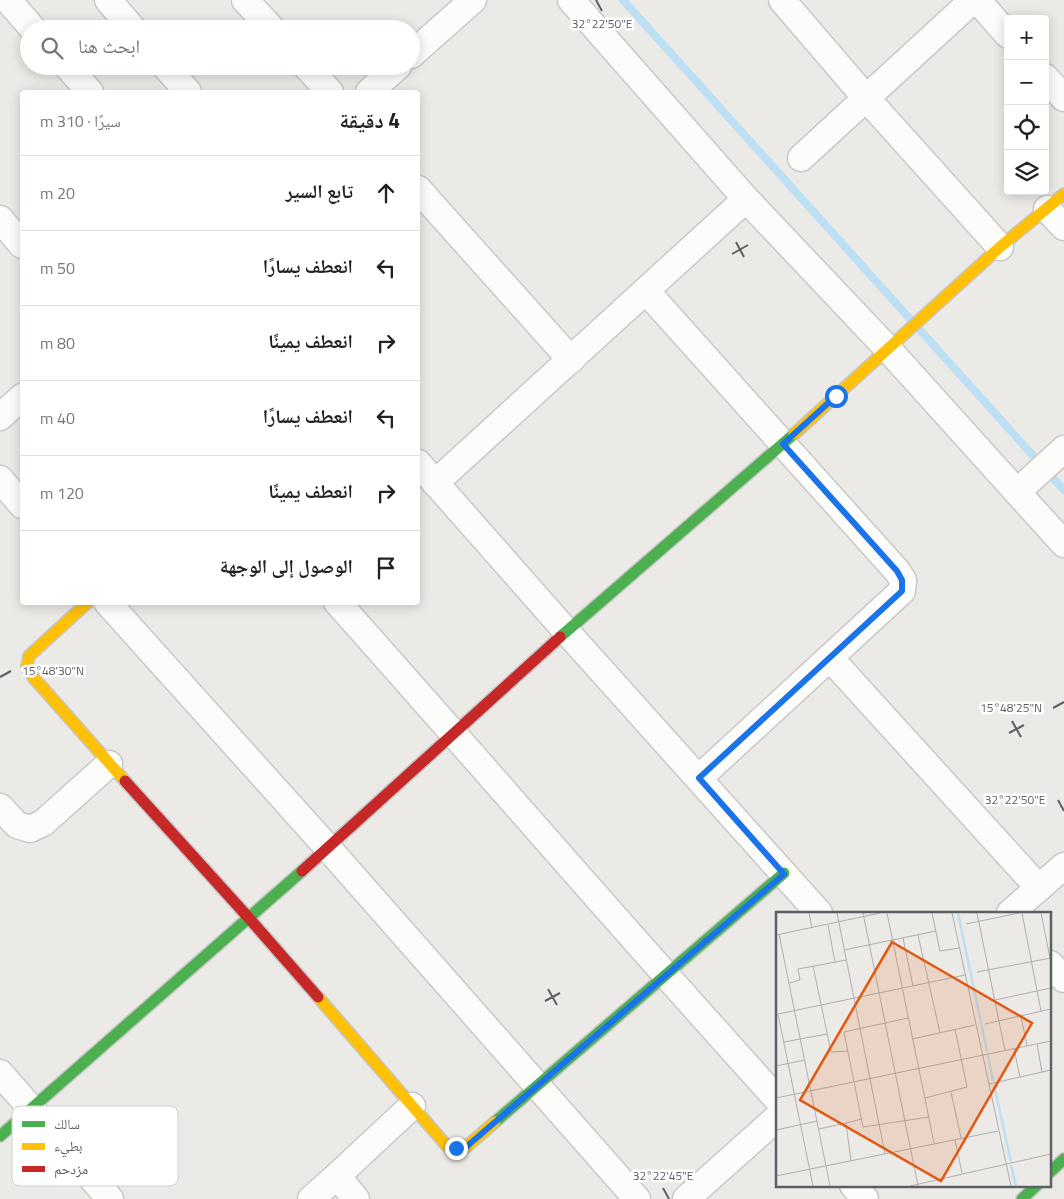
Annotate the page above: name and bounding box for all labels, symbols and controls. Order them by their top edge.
text: 32°22'50"E [572,14,633,33]
map controls [1004,15,1049,195]
button: + [1004,15,1049,60]
search box [20,20,420,75]
text: ابحث هنا [78,31,140,60]
icon: search [38,34,66,62]
button: − [1004,60,1049,105]
text: 4 دقيقة [340,104,400,136]
button: locate [1004,105,1049,150]
text: سيرًا · 310 m [40,109,121,133]
button: layers [1004,150,1049,195]
text: تابع السير [285,176,353,205]
icon: ahead [372,179,400,207]
text: 20 m [40,181,75,205]
text: انعطف يسارًا [263,251,353,280]
icon: left [372,254,400,282]
text: 50 m [40,256,75,280]
text: انعطف يمينًا [268,326,353,355]
icon: right [372,329,400,357]
text: 80 m [40,331,75,355]
route start [825,385,848,408]
text: انعطف يسارًا [263,401,353,430]
icon: left [372,404,400,432]
text: 40 m [40,406,75,430]
text: انعطف يمينًا [268,476,353,505]
icon: right [372,479,400,507]
text: 120 m [40,481,84,505]
text: الوصول إلى الوجهة [220,551,353,580]
icon: arrive [372,554,400,582]
text: 15°48'30"N [22,661,84,680]
text: 15°48'25"N [980,698,1042,717]
text: 32°22'50"E [985,790,1046,809]
inset map [776,912,1052,1186]
legend [12,1106,178,1186]
text: سالك [54,1113,80,1134]
text: بطيء [54,1135,83,1158]
route end [445,1137,468,1160]
text: مزدحم [54,1158,88,1179]
text: 32°22'45"E [633,1166,694,1185]

